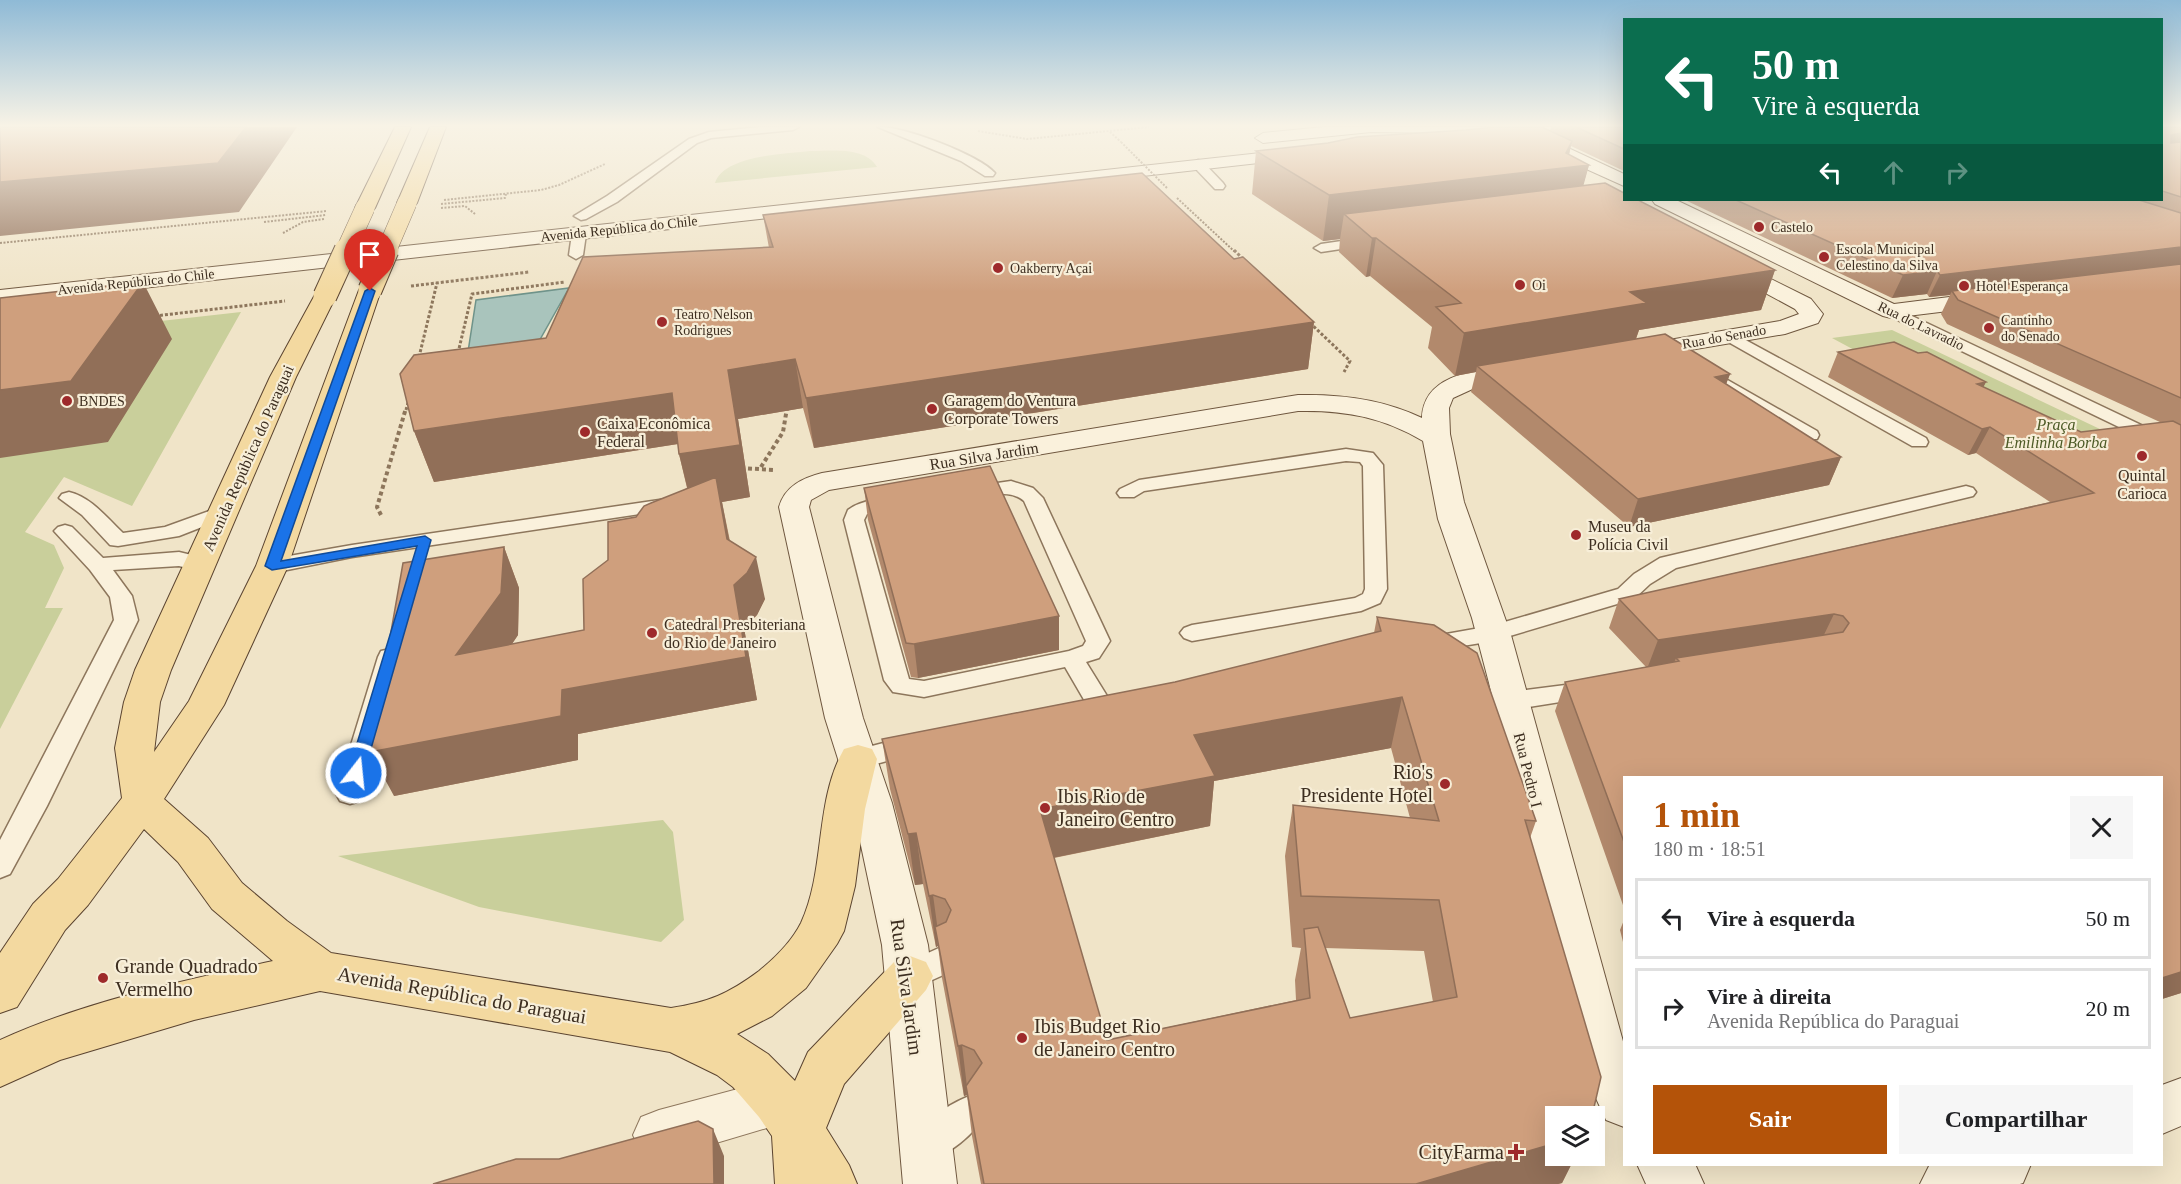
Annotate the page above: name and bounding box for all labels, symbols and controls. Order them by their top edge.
icon: left [1653,42,1731,120]
text: 50 m [1752,42,1840,88]
text: Vire à esquerda [1752,91,1920,121]
icon: left [1814,156,1847,189]
icon: ahead [1877,156,1910,189]
icon: right [1940,156,1973,189]
street label: Avenida República do Chile [540,213,698,245]
marker: Castelo [1752,220,1766,234]
place label: Castelo [1771,220,1813,235]
pin [344,229,395,291]
icon: arrive [353,238,386,271]
place label: Escola Municipal Celestino da Silva [1836,242,1939,273]
marker: Escola Municipal Celestino da Silva [1817,250,1831,264]
marker: Oakberry Açai [991,261,1005,275]
place label: Oakberry Açai [1010,261,1092,276]
street label: Avenida República do Chile [57,266,215,298]
marker: Oi [1513,278,1527,292]
place label: Oi [1532,278,1546,293]
marker: Hotel Esperança [1957,279,1971,293]
place label: Hotel Esperança [1976,279,2069,294]
street label: Rua do Lavradio [1875,299,1967,353]
place label: Teatro Nelson Rodrigues [674,307,753,338]
place label: Cantinho do Senado [2001,313,2060,344]
marker: Teatro Nelson Rodrigues [655,315,669,329]
marker: Cantinho do Senado [1982,321,1996,335]
street label: Rua do Senado [1681,322,1767,352]
street label: Avenida República do Paraguai [199,362,298,554]
place label: Garagem do Ventura Corporate Towers [944,392,1076,428]
marker: BNDES [60,394,74,408]
place label: BNDES [79,394,125,409]
marker: Garagem do Ventura Corporate Towers [925,402,939,416]
place label: Caixa Econômica Federal [597,415,710,450]
park label: Praça Emilinha Borba [2004,416,2107,451]
marker: Caixa Econômica Federal [578,425,592,439]
street label: Rua Silva Jardim [928,439,1040,473]
marker: Quintal Carioca [2135,449,2149,463]
place label: Quintal Carioca [2117,467,2167,502]
place label: Museu da Polícia Civil [1588,518,1669,553]
marker: Museu da Polícia Civil [1569,528,1583,542]
place label: Catedral Presbiteriana do Rio de Janeiro [664,616,806,651]
marker: Catedral Presbiteriana do Rio de Janeiro [645,626,659,640]
street label: Rua Pedro I [1511,731,1545,809]
position arrow [324,741,388,805]
place label: Rio's Presidente Hotel [1300,761,1433,806]
marker: Rio's Presidente Hotel [1438,777,1452,791]
place label: Ibis Rio de Janeiro Centro [1057,785,1174,830]
text: 1 min [1653,795,1740,835]
button: close [2070,796,2133,859]
marker: Ibis Rio de Janeiro Centro [1038,801,1052,815]
text: 180 m · 18:51 [1653,838,1766,860]
icon: left [1656,902,1689,935]
text: Vire à esquerda [1707,906,1855,931]
text: 50 m [2085,906,2130,931]
street label: Rua Silva Jardim [887,917,928,1057]
place label: Grande Quadrado Vermelho [115,955,258,1000]
street label: Avenida República do Paraguai [336,962,589,1029]
marker: Grande Quadrado Vermelho [96,971,110,985]
text: Vire à direita [1707,984,1831,1009]
icon: right [1656,992,1689,1025]
text: 20 m [2085,996,2130,1021]
text: Avenida República do Paraguai [1707,1010,1959,1032]
place label: Ibis Budget Rio de Janeiro Centro [1034,1015,1175,1060]
marker: Ibis Budget Rio de Janeiro Centro [1015,1031,1029,1045]
button: Sair [1653,1085,1887,1154]
button: Compartilhar [1899,1085,2133,1154]
map controls [1545,1106,1605,1166]
button: layers [1545,1106,1605,1166]
place label: CityFarma [1418,1141,1504,1164]
marker: CityFarma [1509,1145,1523,1159]

